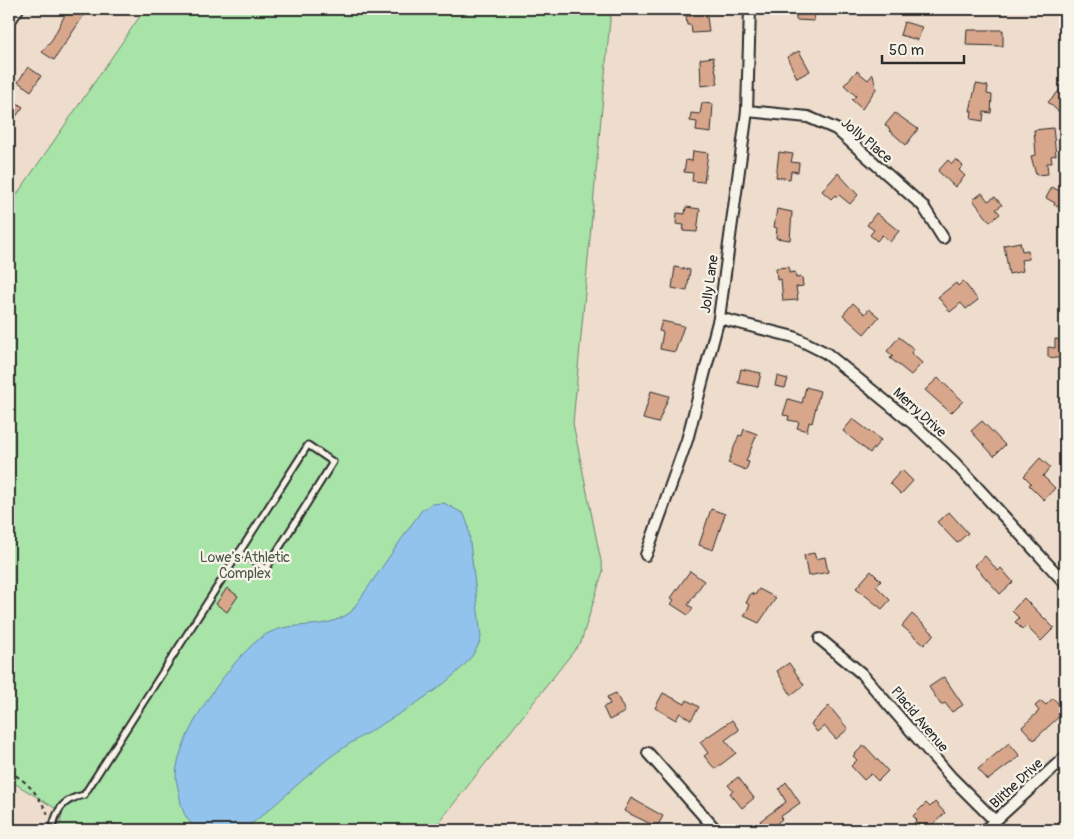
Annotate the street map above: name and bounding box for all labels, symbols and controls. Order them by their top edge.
scale bar [882,32,964,64]
text: 50 m [889,41,924,60]
street label: Jolly Place [838,114,896,167]
street label: Jolly Lane [697,254,722,314]
street label: Merry Drive [889,384,950,441]
park label: Lowe's Athletic Complex [200,549,290,582]
street label: Placid Avenue [887,683,952,756]
street label: Blithe Drive [986,755,1046,812]

